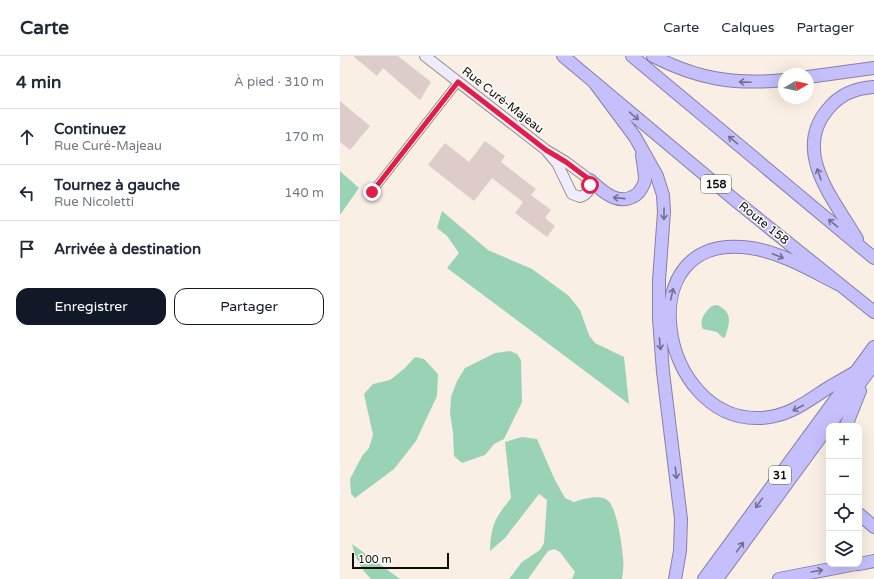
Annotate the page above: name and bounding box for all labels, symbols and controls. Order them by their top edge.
text: Carte [20,17,69,39]
text: Carte [663,19,699,36]
text: Calques [721,19,774,36]
text: Partager [796,19,854,36]
street label: Rue Curé-Majeau [459,64,547,136]
north arrow [778,68,814,104]
text: 4 min [16,72,61,93]
text: À pied · 310 m [234,74,324,90]
one-way arrow [739,78,752,86]
one-way arrow [629,112,640,121]
text: Continuez [54,120,126,138]
icon: ahead [16,126,38,148]
text: 170 m [284,129,324,145]
one-way arrow [728,135,739,144]
text: Rue Curé-Majeau [54,138,162,154]
one-way arrow [815,168,823,180]
road number: 158 [701,175,731,193]
text: Tournez à gauche [54,176,180,194]
route start [581,176,599,194]
icon: left [16,182,38,204]
route end [363,183,381,201]
text: 140 m [284,185,324,201]
text: Rue Nicoletti [54,194,134,210]
one-way arrow [613,194,626,202]
street label: Route 158 [736,199,792,247]
one-way arrow [660,207,668,220]
one-way arrow [828,219,838,228]
icon: arrive [16,238,38,260]
text: Arrivée à destination [54,240,201,258]
one-way arrow [772,252,784,260]
one-way arrow [669,287,676,300]
button: Enregistrer [16,288,166,325]
button: Partager [174,288,324,325]
one-way arrow [657,337,664,350]
one-way arrow [792,405,804,412]
map controls [826,423,862,567]
button: + [826,423,862,459]
button: − [826,459,862,495]
one-way arrow [672,466,680,479]
road number: 31 [769,466,791,484]
button: locate [826,495,862,531]
one-way arrow [755,498,763,509]
button: layers [826,531,862,567]
one-way arrow [736,542,744,553]
scale bar [352,551,449,570]
text: 100 m [358,553,392,566]
one-way arrow [810,567,823,575]

